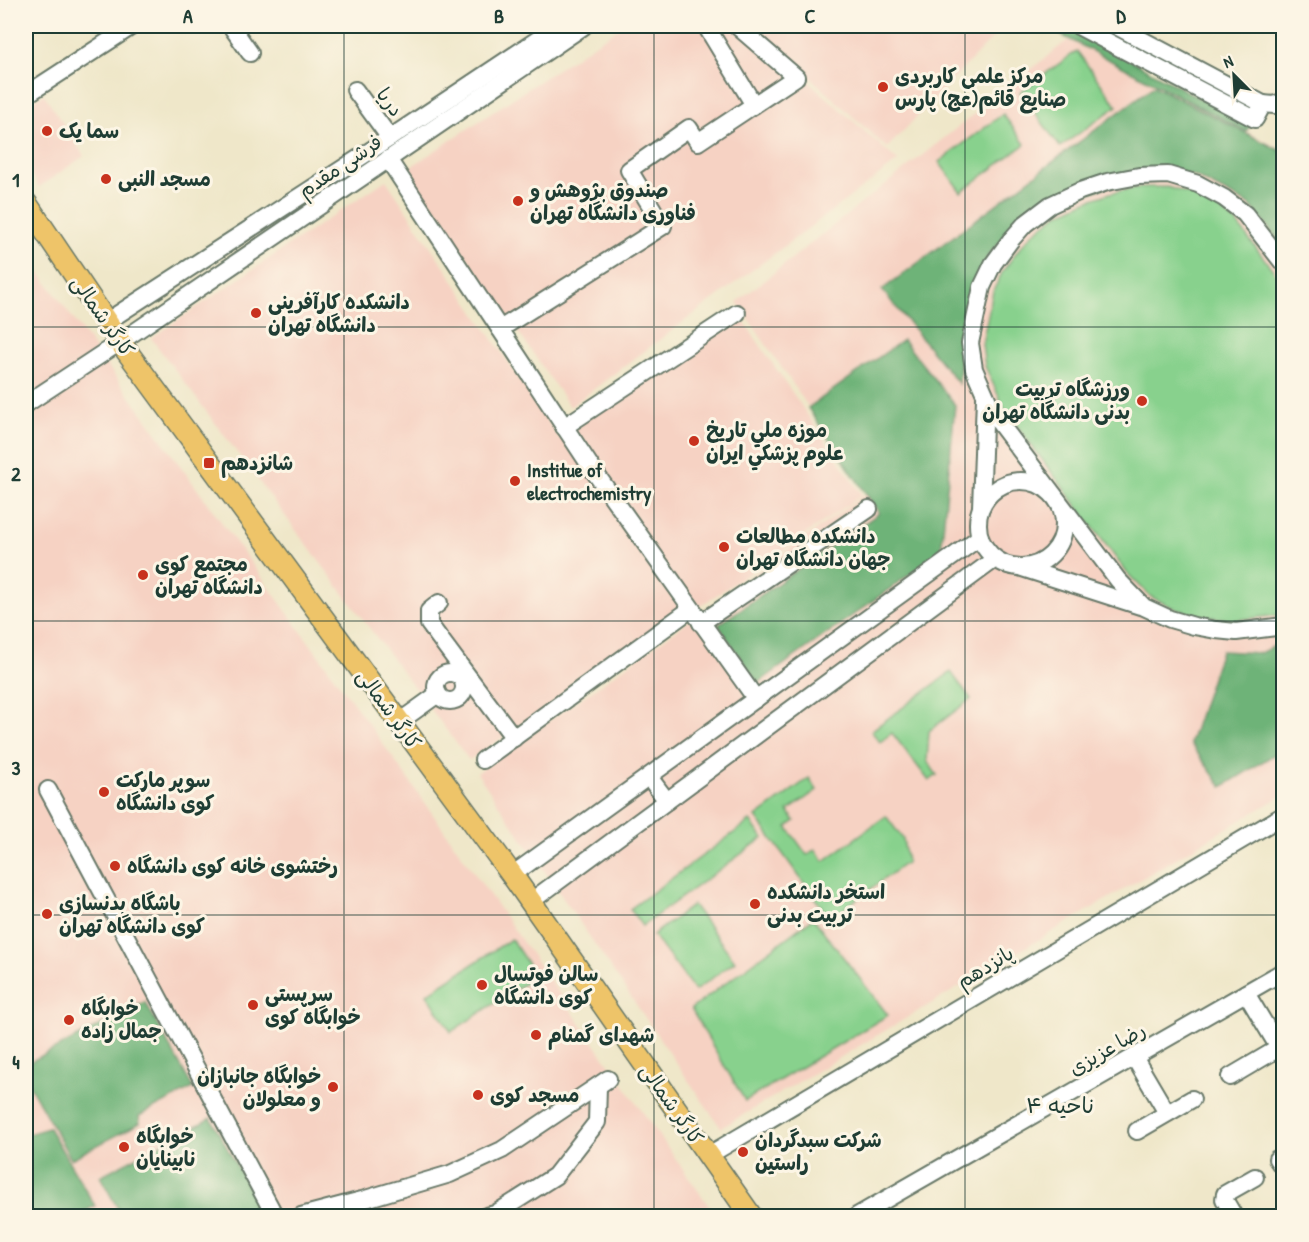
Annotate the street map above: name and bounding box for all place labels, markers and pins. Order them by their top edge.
place label: مرکز علمی کاربردی صنایع قائم(عج) پارس [895,62,1066,114]
marker: مرکز علمی کاربردی صنایع قائم(عج) پارس [876,80,890,94]
place label: سما یک [59,117,119,144]
marker: سما یک [40,124,54,138]
place label: مسجد النبی [118,165,211,192]
marker: مسجد النبی [99,172,113,186]
place label: صندوق پژوهش و فناوری دانشگاه تهران [528,176,696,226]
marker: صندوق پژوهش و فناوری دانشگاه تهران [511,194,525,208]
place label: دانشکده کارآفرینی دانشگاه تهران [268,288,410,338]
marker: دانشکده کارآفرینی دانشگاه تهران [249,306,263,320]
place label: ورزشگاه تربیت بدنی دانشگاه تهران [982,375,1130,425]
marker: ورزشگاه تربیت بدنی دانشگاه تهران [1135,394,1149,408]
place label: موزه ملي تاريخ علوم پزشكي ايران [706,416,844,471]
marker: موزه ملي تاريخ علوم پزشكي ايران [687,434,701,448]
place label: شانزدهم [221,449,293,478]
marker: شانزدهم [202,456,216,470]
place label: Institue of electrochemistry [527,456,652,507]
marker: Institue of electrochemistry [508,474,522,488]
place label: دانشکده مطالعات جهان دانشگاه تهران [736,522,890,572]
marker: دانشکده مطالعات جهان دانشگاه تهران [717,540,731,554]
place label: مجتمع کوی دانشگاه تهران [155,550,263,600]
marker: مجتمع کوی دانشگاه تهران [136,568,150,582]
place label: سوپر مارکت کوی دانشگاه [116,766,215,816]
marker: سوپر مارکت کوی دانشگاه [97,785,111,799]
place label: رختشوی خانه کوی دانشگاه [127,852,338,879]
marker: رختشوی خانه کوی دانشگاه [108,859,122,873]
place label: استخر دانشکده تربیت بدنی [767,878,885,928]
place label: باشگاه بدنسازی کوی دانشگاه تهران [59,889,205,939]
marker: استخر دانشکده تربیت بدنی [748,897,762,911]
marker: باشگاه بدنسازی کوی دانشگاه تهران [40,907,54,921]
place label: سالن فوتسال کوی دانشگاه [494,960,598,1010]
marker: سالن فوتسال کوی دانشگاه [475,978,489,992]
place label: سرپستی خوابگاه کوی [265,980,361,1030]
place label: خوابگاه جمال زاده [81,994,162,1044]
marker: سرپستی خوابگاه کوی [246,998,260,1012]
marker: خوابگاه جمال زاده [62,1013,76,1027]
place label: شهدای گمنام [548,1021,654,1050]
marker: شهدای گمنام [529,1028,543,1042]
place label: خوابگاه جانبازان و معلولان [197,1062,321,1112]
marker: خوابگاه جانبازان و معلولان [326,1080,340,1094]
place label: مسجد کوی [490,1081,579,1108]
marker: مسجد کوی [471,1088,485,1102]
place label: خوابگاه نابینایان [136,1122,195,1172]
place label: شرکت سبدگردان راستین [755,1126,882,1176]
marker: خوابگاه نابینایان [117,1140,131,1154]
marker: شرکت سبدگردان راستین [736,1145,750,1159]

